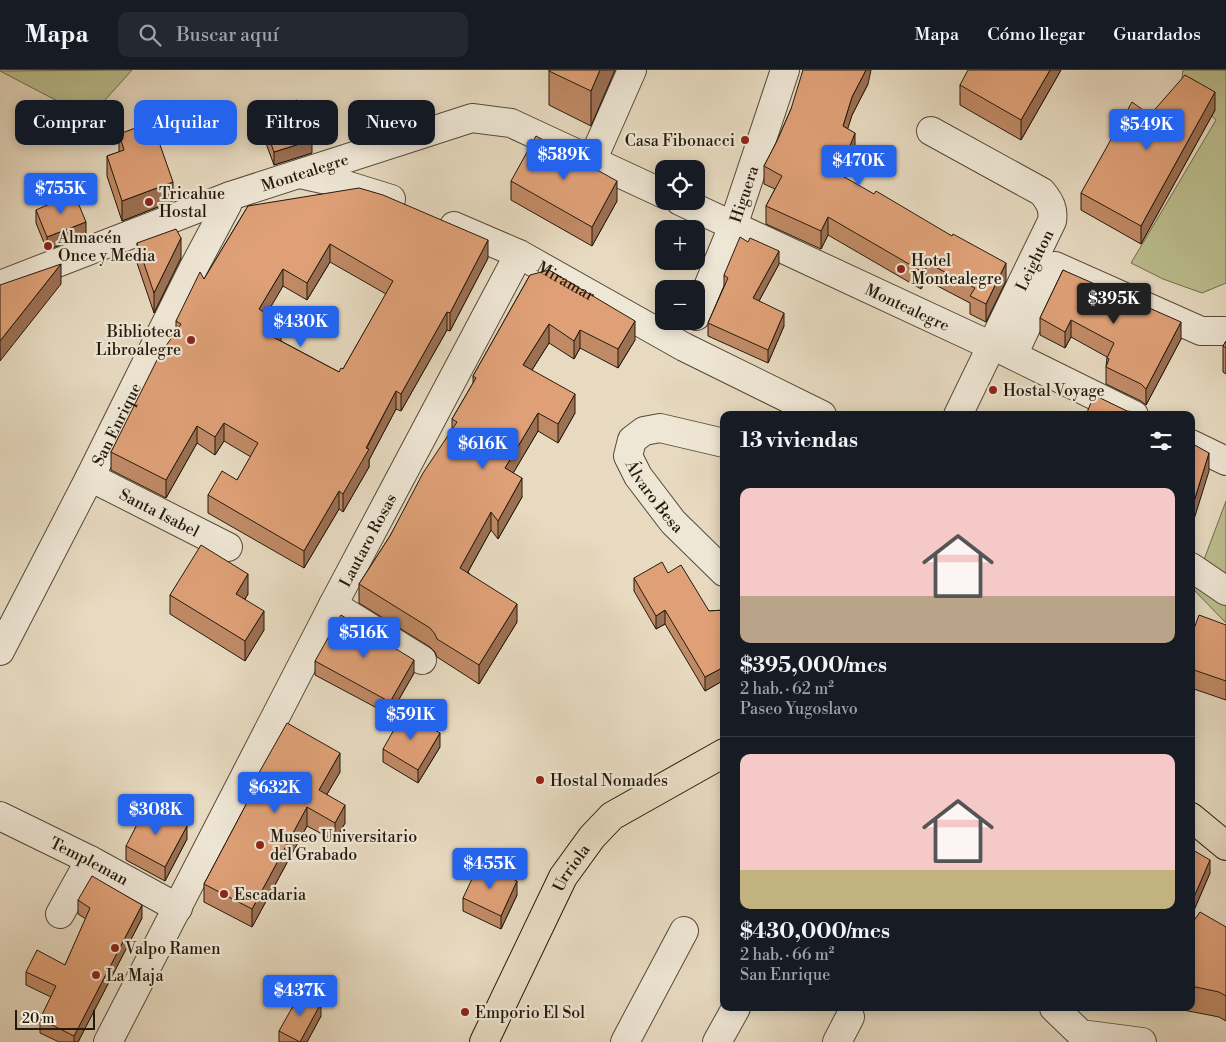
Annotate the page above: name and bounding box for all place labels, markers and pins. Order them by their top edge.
pin: $549K [1112,108,1182,151]
place label: Casa Fibonacci [625,131,735,151]
marker: Casa Fibonacci [739,134,751,146]
pin: $589K [529,138,599,181]
pin: $470K [824,144,894,187]
pin: $755K [26,172,96,215]
place label: Tricahue Hostal [159,184,225,222]
marker: Tricahue Hostal [143,196,155,208]
place label: Almacén Once y Media [57,228,156,266]
marker: Almacén Once y Media [42,240,54,252]
place label: Hotel Montealegre [911,251,1002,289]
marker: Hotel Montealegre [895,263,907,275]
pin: $395K [1079,282,1149,325]
pin: $430K [266,306,336,348]
place label: Biblioteca Libroalegre [96,322,182,360]
marker: Biblioteca Libroalegre [185,334,197,346]
place label: Hostal Voyage [1003,381,1105,401]
marker: Hostal Voyage [987,384,999,396]
pin: $616K [448,428,518,470]
pin: $516K [329,616,399,659]
pin: $591K [376,698,446,741]
place label: Hostal Nomades [550,771,668,791]
pin: $632K [240,772,310,814]
marker: Hostal Nomades [534,774,546,786]
pin: $308K [121,794,191,836]
place label: Museo Universitario del Grabado [270,827,417,865]
marker: Museo Universitario del Grabado [254,839,266,851]
pin: $455K [455,848,525,890]
place label: Escadaria [234,885,307,905]
marker: Escadaria [218,888,230,900]
place label: Valpo Ramen [124,939,221,959]
marker: Valpo Ramen [109,942,121,954]
place label: La Maja [106,966,164,986]
marker: La Maja [90,969,102,981]
pin: $437K [265,974,335,1017]
place label: Emporio El Sol [475,1003,585,1023]
marker: Emporio El Sol [459,1006,471,1018]

